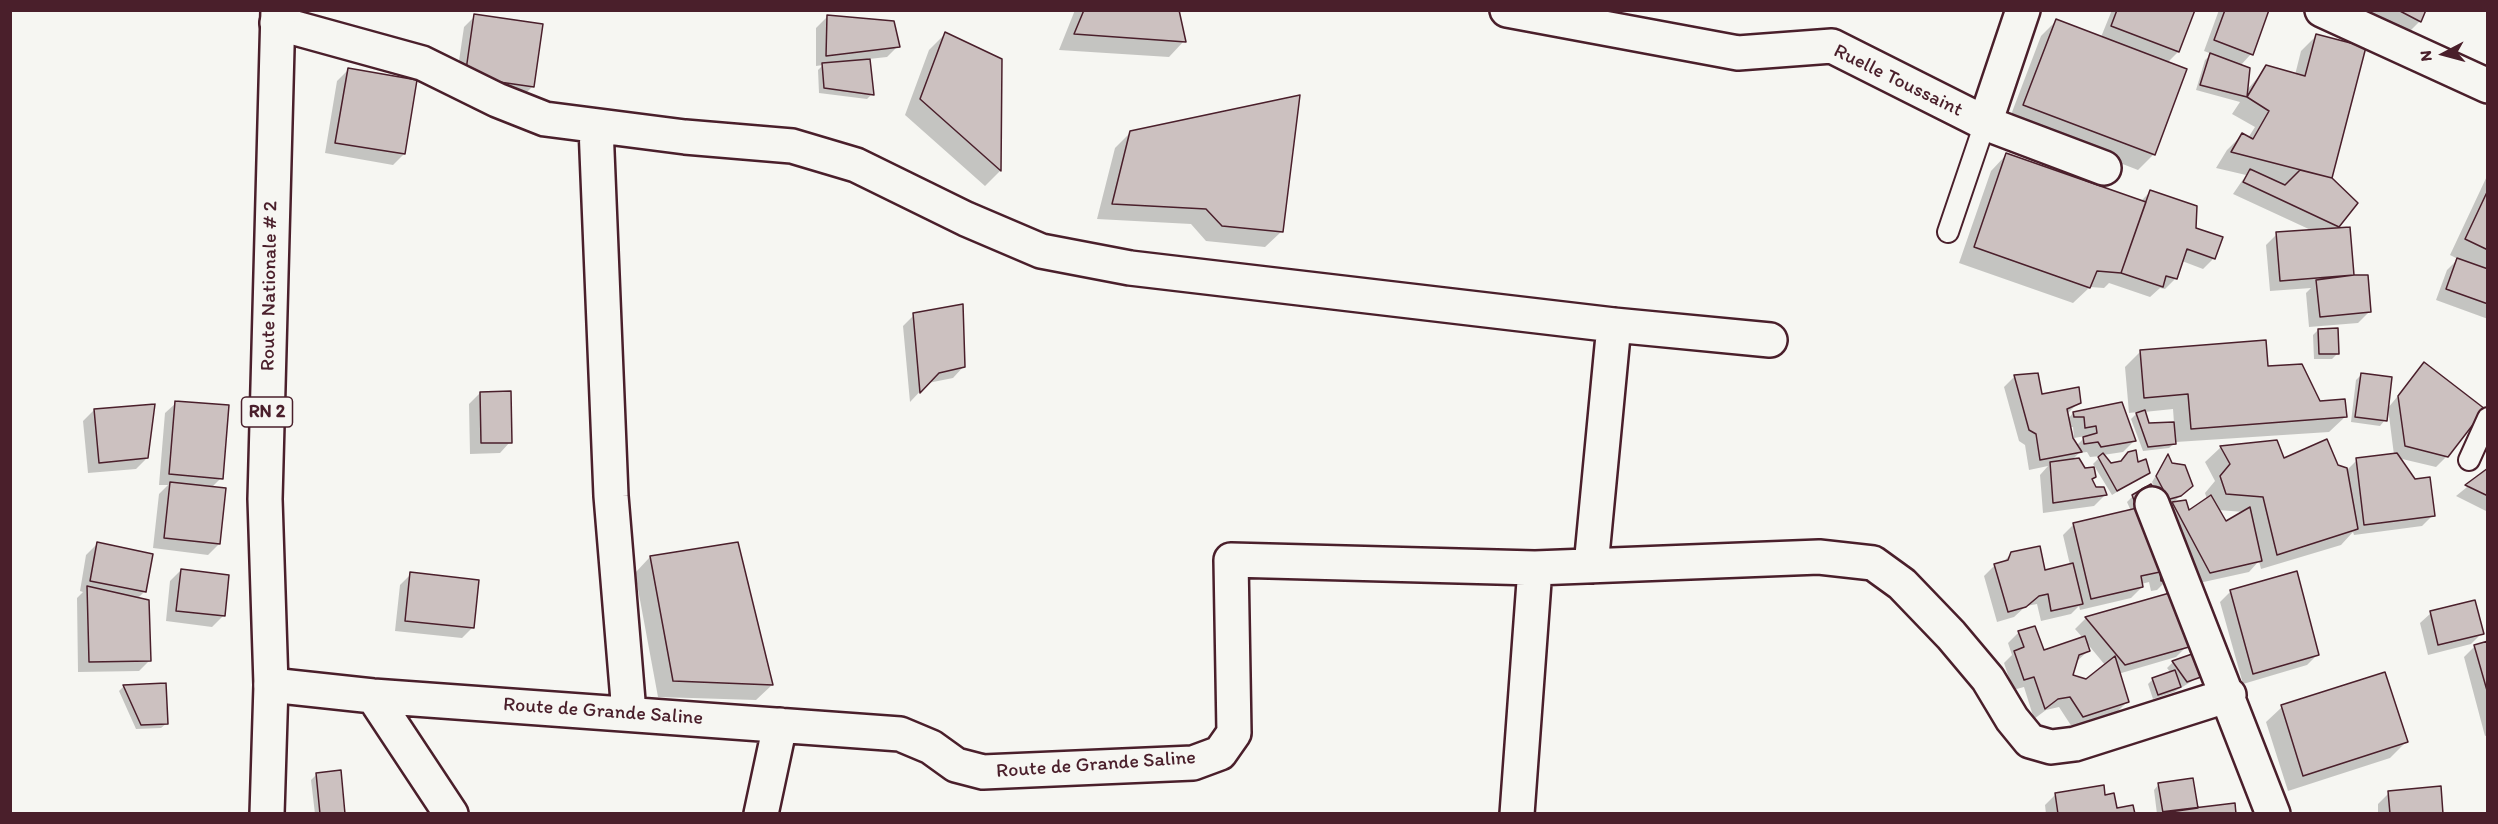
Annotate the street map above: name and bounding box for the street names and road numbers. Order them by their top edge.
street label: Ruelle Toussaint [1830,39,1966,123]
street label: Route Nationale # 2 [257,201,283,371]
road number: RN 2 [242,397,292,427]
street label: Route de Grande Saline [502,693,704,731]
street label: Route de Grande Saline [995,746,1197,784]

